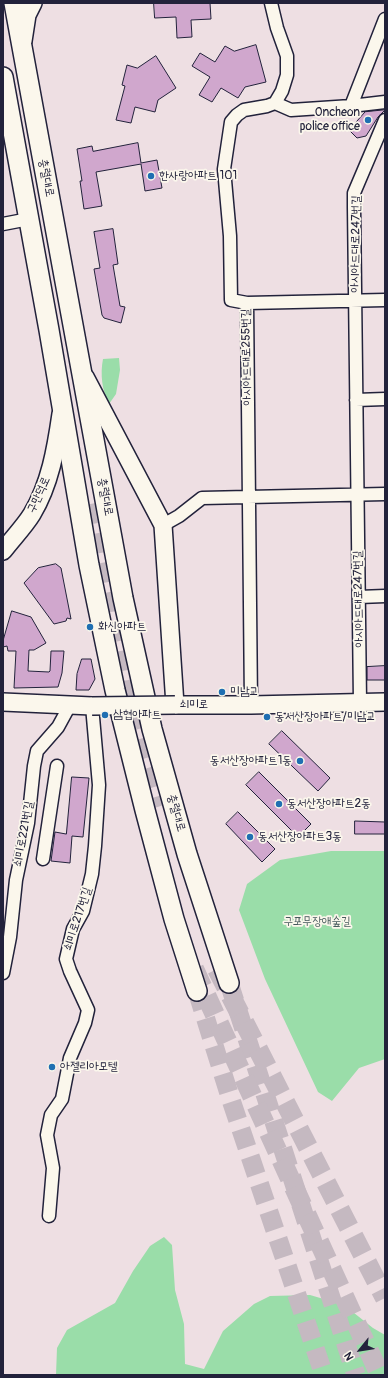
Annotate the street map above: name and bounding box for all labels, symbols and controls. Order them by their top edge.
place label: Oncheon police office [300,106,360,134]
marker: Oncheon police office [363,115,373,125]
street label: 충렬대로 [35,158,57,198]
place label: 한사랑아파트 101 [159,169,237,183]
marker: 한사랑아파트 101 [146,171,156,181]
street label: 아시아드대로247번길 [348,195,364,293]
street label: 아시아드대로255번길 [239,308,255,406]
street label: 구만덕로 [24,474,54,516]
street label: 충렬대로 [94,477,116,517]
street label: 아시아드대로247번길 [351,550,367,648]
place label: 화신아파트 [98,620,146,634]
marker: 화신아파트 [85,622,95,632]
place label: 미남교 [230,685,259,699]
marker: 미남교 [217,687,227,697]
street label: 쇠미로 [180,698,208,712]
place label: 삼협아파트 [113,708,161,722]
marker: 삼협아파트 [100,710,110,720]
place label: 동서산장아파트/미남교 [275,710,376,724]
marker: 동서산장아파트/미남교 [262,712,272,722]
place label: 동서산장아파트1동 [210,754,292,768]
marker: 동서산장아파트1동 [295,756,305,766]
street label: 충렬대로 [164,792,188,834]
place label: 동서산장아파트2동 [287,797,371,811]
marker: 동서산장아파트2동 [274,799,284,809]
street label: 쇠미로221번길 [11,800,37,868]
place label: 동서산장아파트3동 [258,830,342,844]
marker: 동서산장아파트3동 [245,832,255,842]
street label: 쇠미로217번길 [61,885,95,953]
park label: 구포무장애숲길 [283,915,351,929]
place label: 아젤리아모텔 [60,1060,118,1074]
marker: 아젤리아모텔 [47,1062,57,1072]
north arrow [340,1330,380,1370]
text: N [342,1350,357,1363]

